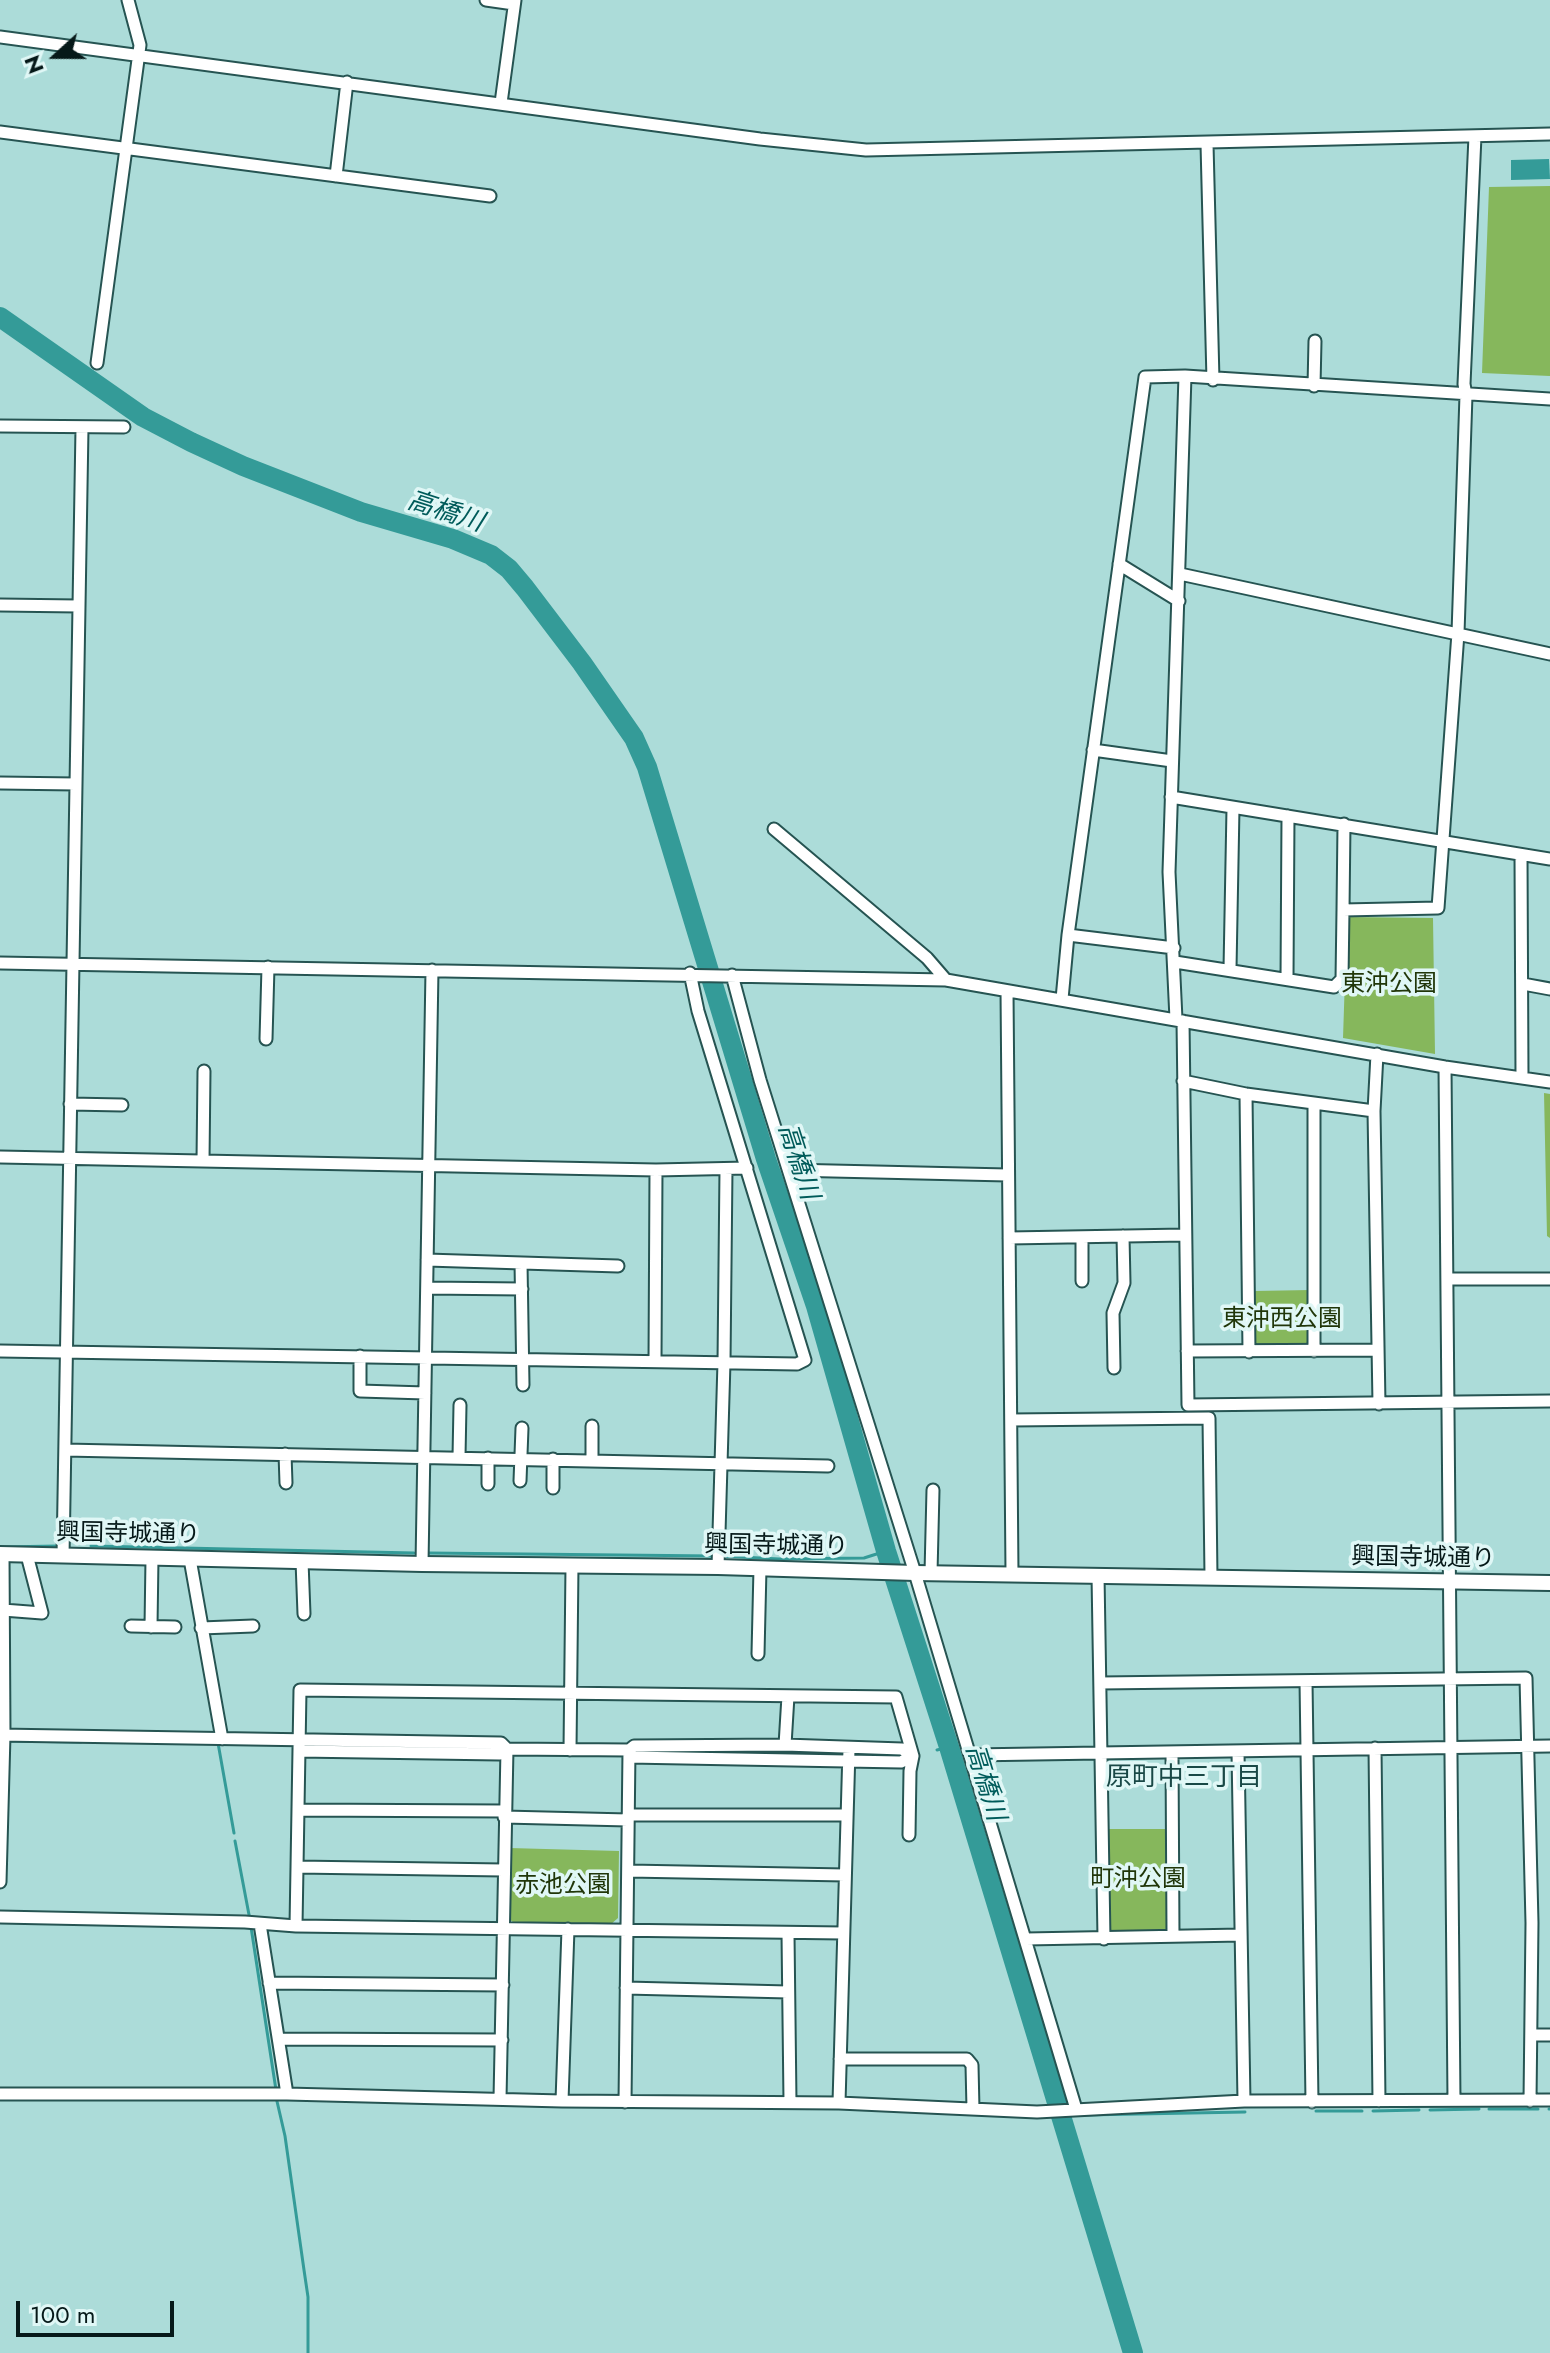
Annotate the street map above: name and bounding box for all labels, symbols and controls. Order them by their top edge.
north arrow [16,16,96,96]
text: N [16,51,52,78]
water label: 高橋川 [403,486,487,540]
park label: 東沖公園 [1341,971,1437,999]
water label: 高橋川 [770,1120,824,1204]
park label: 東沖西公園 [1222,1306,1342,1334]
street label: 興国寺城通り [56,1519,200,1551]
street label: 興国寺城通り [704,1531,848,1563]
street label: 興国寺城通り [1351,1543,1495,1575]
water label: 高橋川 [958,1741,1010,1825]
district label: 原町中三丁目 [1106,1763,1262,1795]
park label: 町沖公園 [1090,1866,1186,1894]
park label: 赤池公園 [515,1872,611,1900]
scale bar [20,2285,178,2335]
text: 100 m [30,2297,96,2332]

